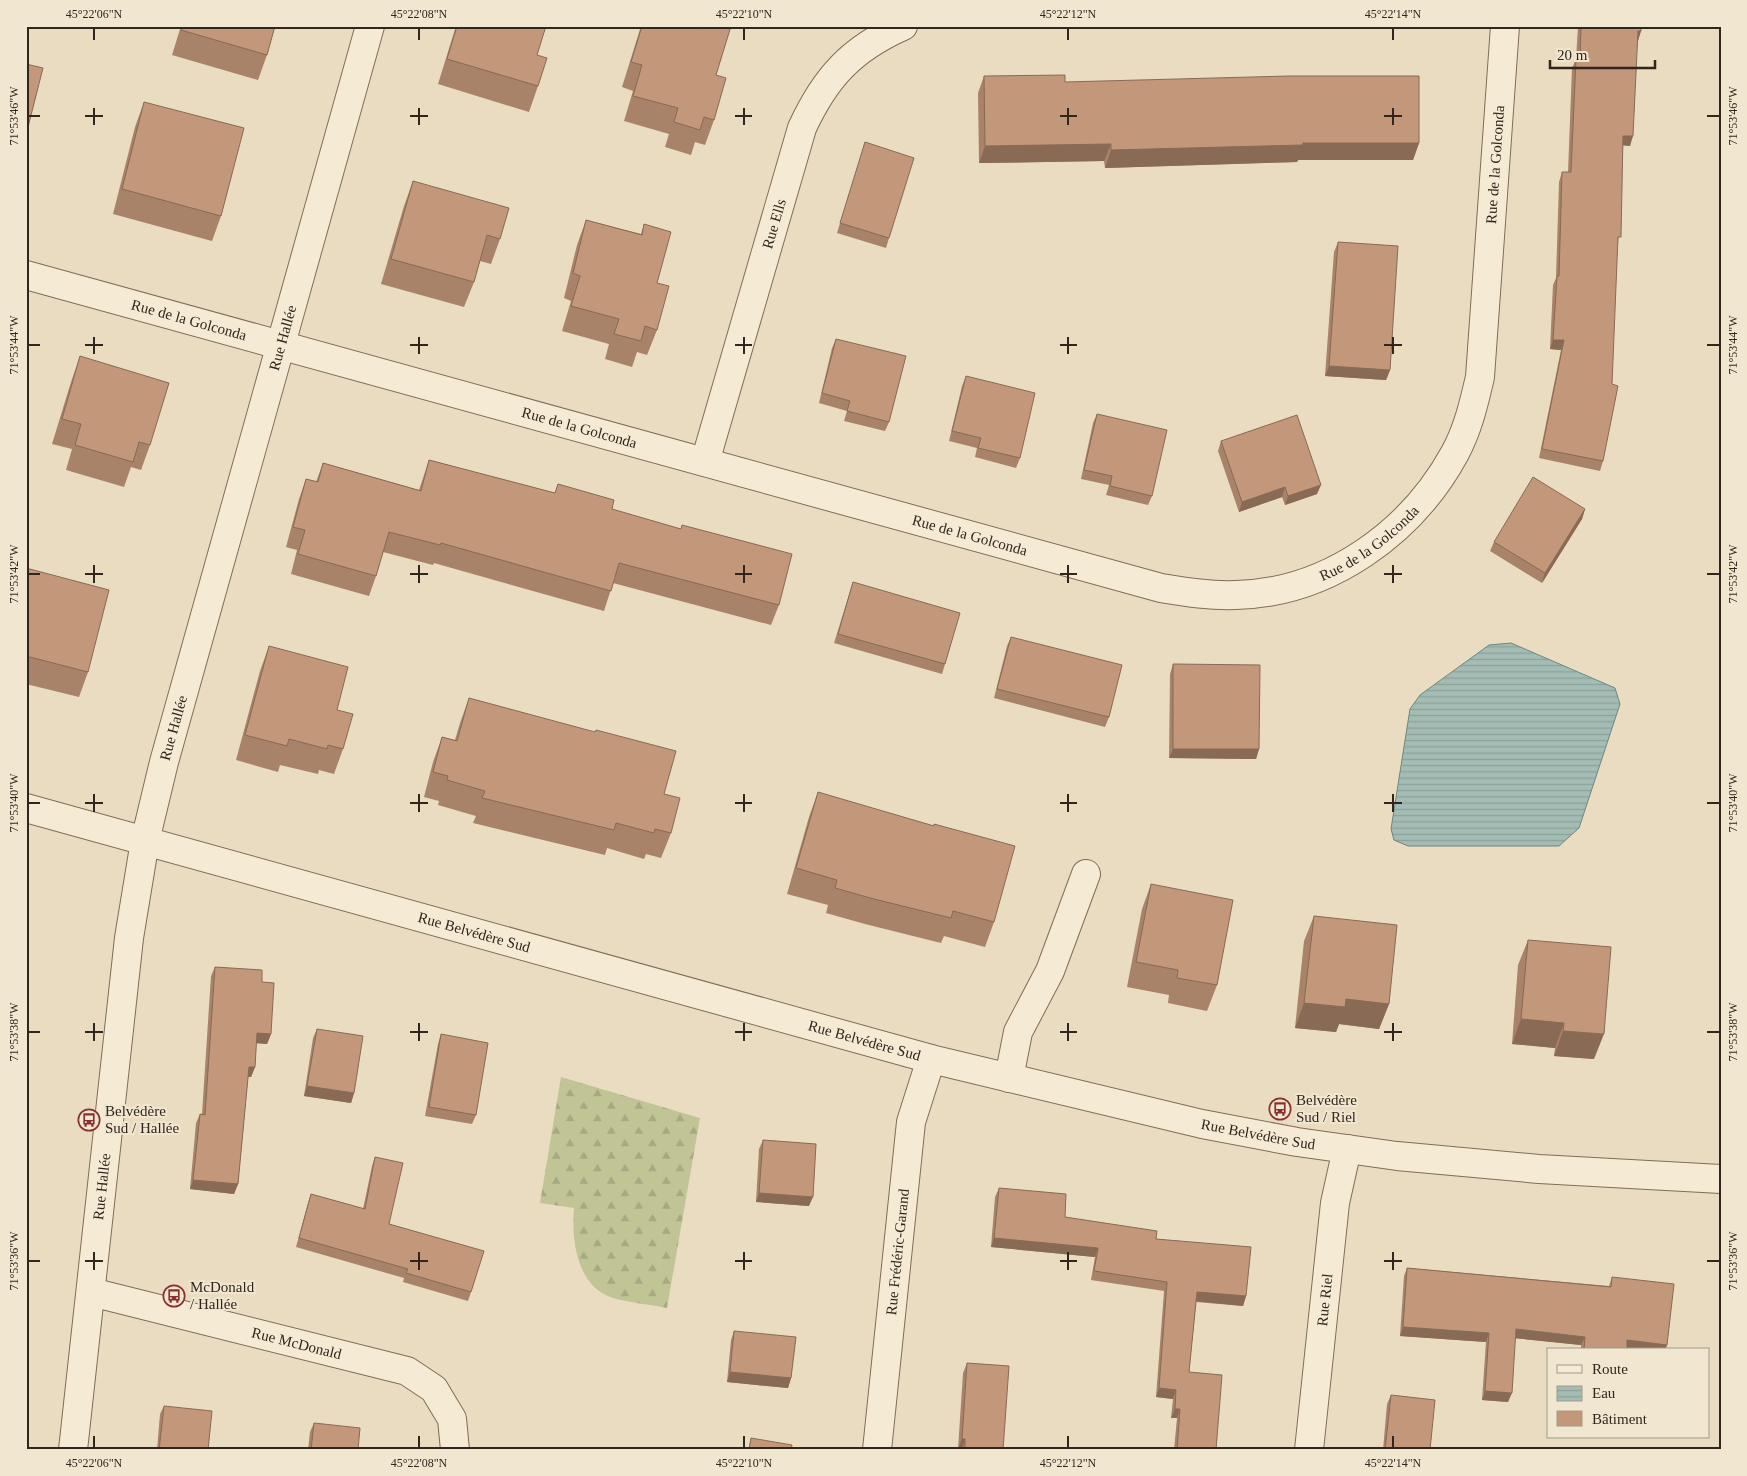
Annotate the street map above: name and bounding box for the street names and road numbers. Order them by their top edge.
street label: Rue de la Golconda [1483,104,1507,224]
street label: Rue Ells [759,197,789,251]
street label: Rue de la Golconda [130,296,249,344]
street label: Rue Hallée [266,303,300,372]
street label: Rue de la Golconda [520,404,639,451]
street label: Rue de la Golconda [1317,502,1422,584]
street label: Rue de la Golconda [910,512,1029,559]
street label: Rue Hallée [157,693,190,762]
street label: Rue Belvédère Sud [416,909,533,956]
street label: Rue Belvédère Sud [806,1017,923,1064]
street label: Rue Belvédère Sud [1200,1116,1317,1153]
street label: Rue Hallée [90,1152,113,1221]
street label: Rue Frédéric-Garand [883,1187,912,1316]
street label: Rue Riel [1314,1273,1336,1327]
street label: Rue McDonald [250,1324,344,1362]

